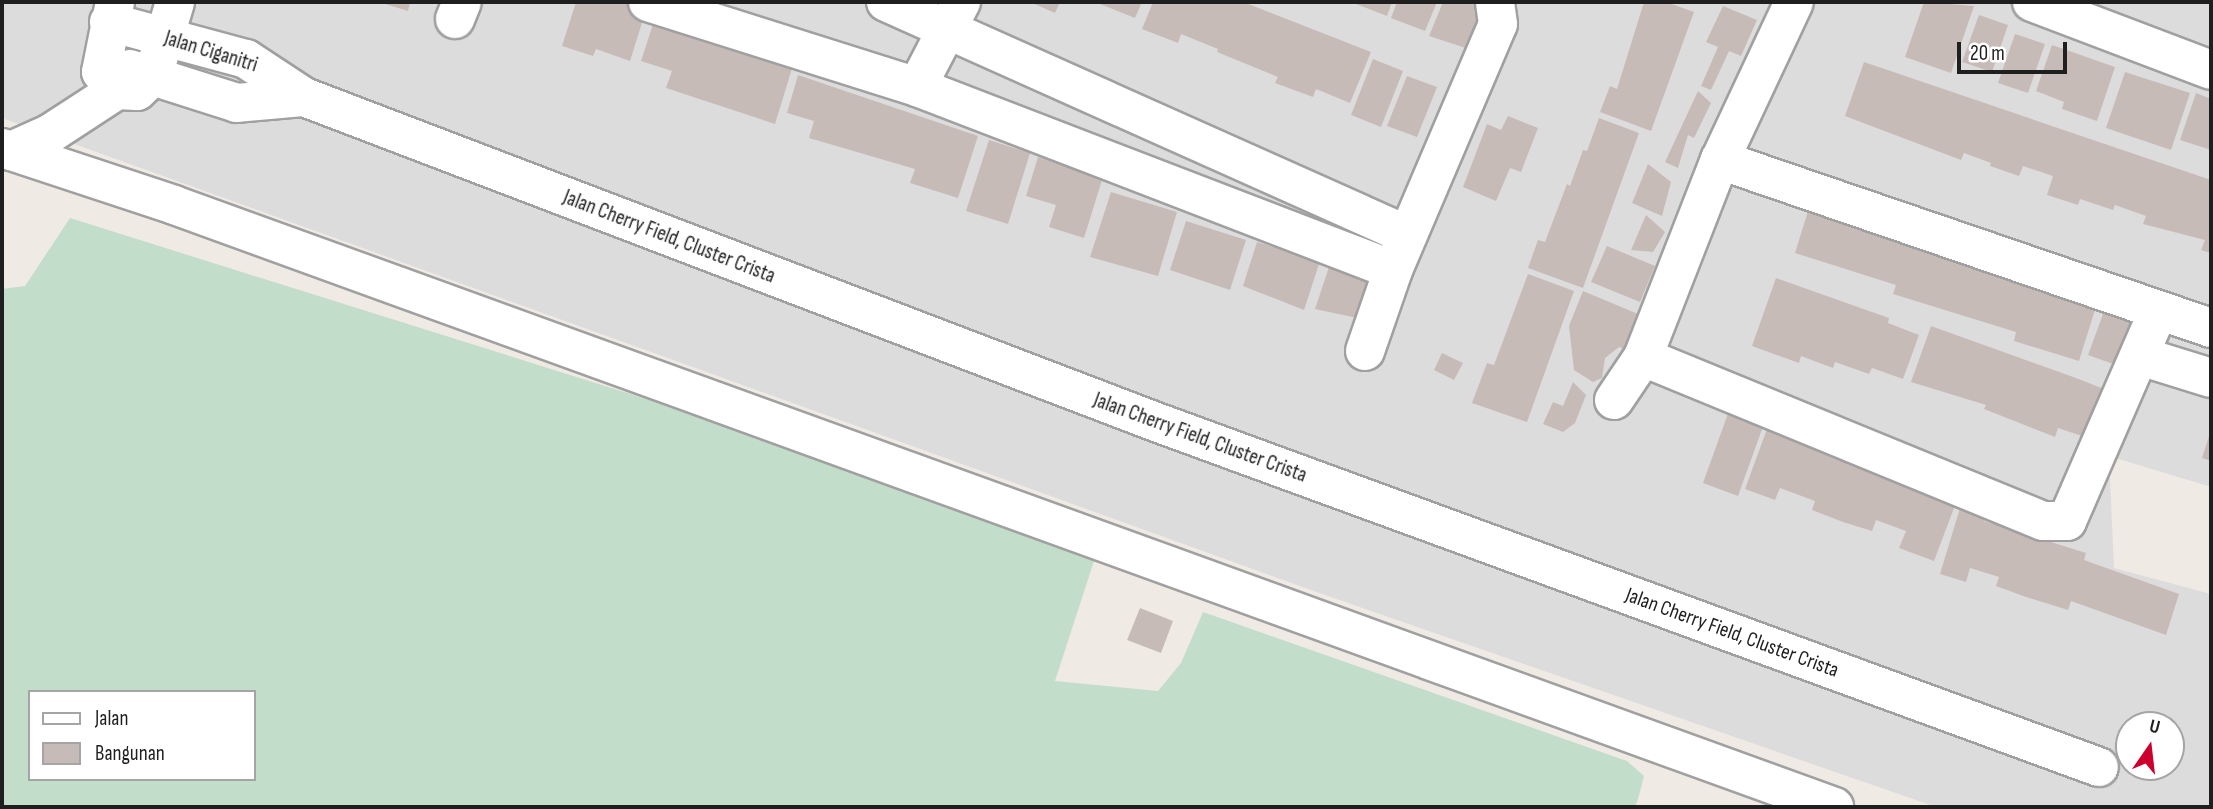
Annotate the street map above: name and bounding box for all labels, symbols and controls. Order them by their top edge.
street label: Jalan Ciganitri [161,26,261,78]
scale bar [1961,28,2071,72]
text: 20 m [1970,41,2005,66]
street label: Jalan Cherry Field, Cluster Crista [559,185,779,289]
street label: Jalan Cherry Field, Cluster Crista [1090,388,1310,488]
street label: Jalan Cherry Field, Cluster Crista [1622,583,1842,683]
legend [28,690,256,781]
text: Jalan [95,706,128,731]
north arrow [2115,711,2185,781]
text: U [2147,715,2162,739]
text: Bangunan [95,741,165,766]

